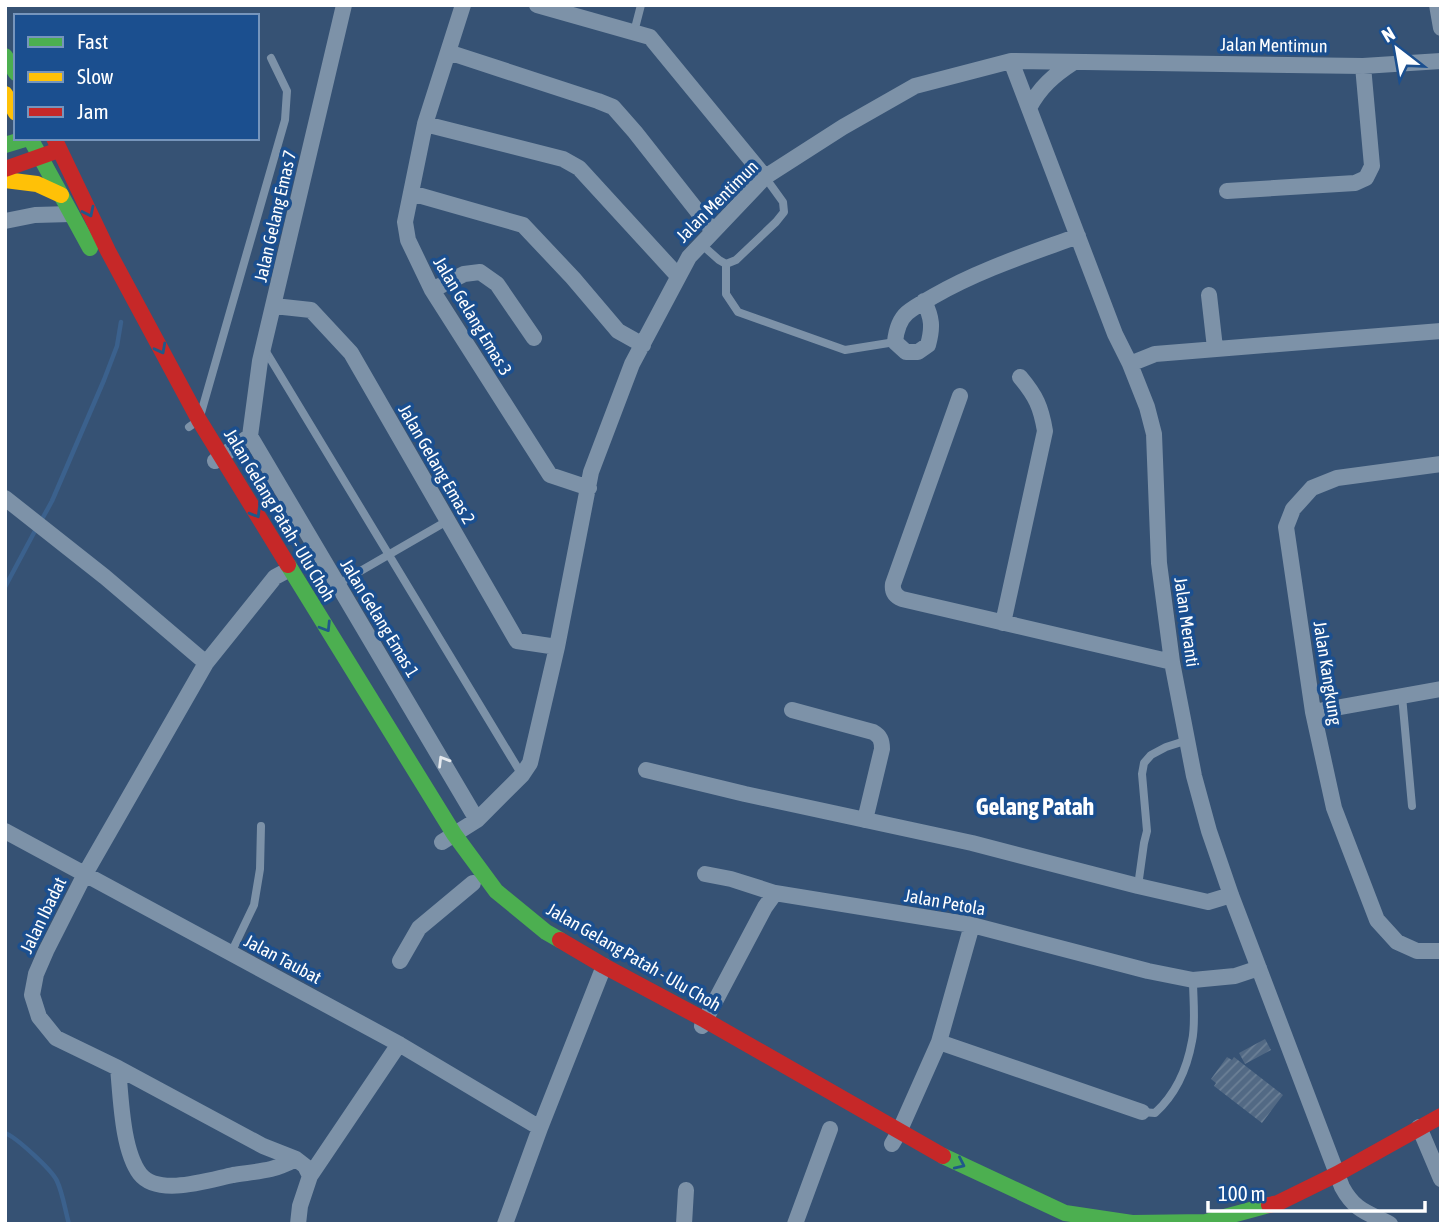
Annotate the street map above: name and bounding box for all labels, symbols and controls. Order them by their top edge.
legend [14,14,259,140]
north arrow [1362,14,1432,84]
text: N [1378,22,1399,47]
text: Fast [77,29,108,53]
street label: Jalan Mentimun [1220,34,1328,56]
text: Slow [77,64,114,88]
text: Jam [77,99,109,123]
street label: Jalan Gelang Emas 7 [250,148,300,284]
street label: Jalan Mentimun [672,156,762,246]
one-way arrow [81,204,95,217]
street label: Jalan Gelang Emas 3 [429,253,517,379]
one-way arrow [153,342,166,354]
street label: Jalan Gelang Emas 2 [394,400,480,528]
street label: Jalan Gelang Patah - Ulu Choh [220,425,340,605]
one-way arrow [248,505,261,518]
street label: Jalan Gelang Emas 1 [336,555,424,681]
street label: Jalan Meranti [1170,576,1204,668]
one-way arrow [317,619,330,632]
street label: Jalan Kangkung [1309,620,1347,727]
one-way arrow [438,756,451,769]
district label: Gelang Patah [976,793,1094,820]
street label: Jalan Ibadat [16,874,70,956]
street label: Jalan Petola [903,885,987,919]
street label: Jalan Gelang Patah - Ulu Choh [543,899,725,1015]
street label: Jalan Taubat [241,930,325,988]
one-way arrow [953,1156,965,1170]
scale bar [1208,1170,1425,1214]
text: 100 m [1218,1181,1266,1205]

